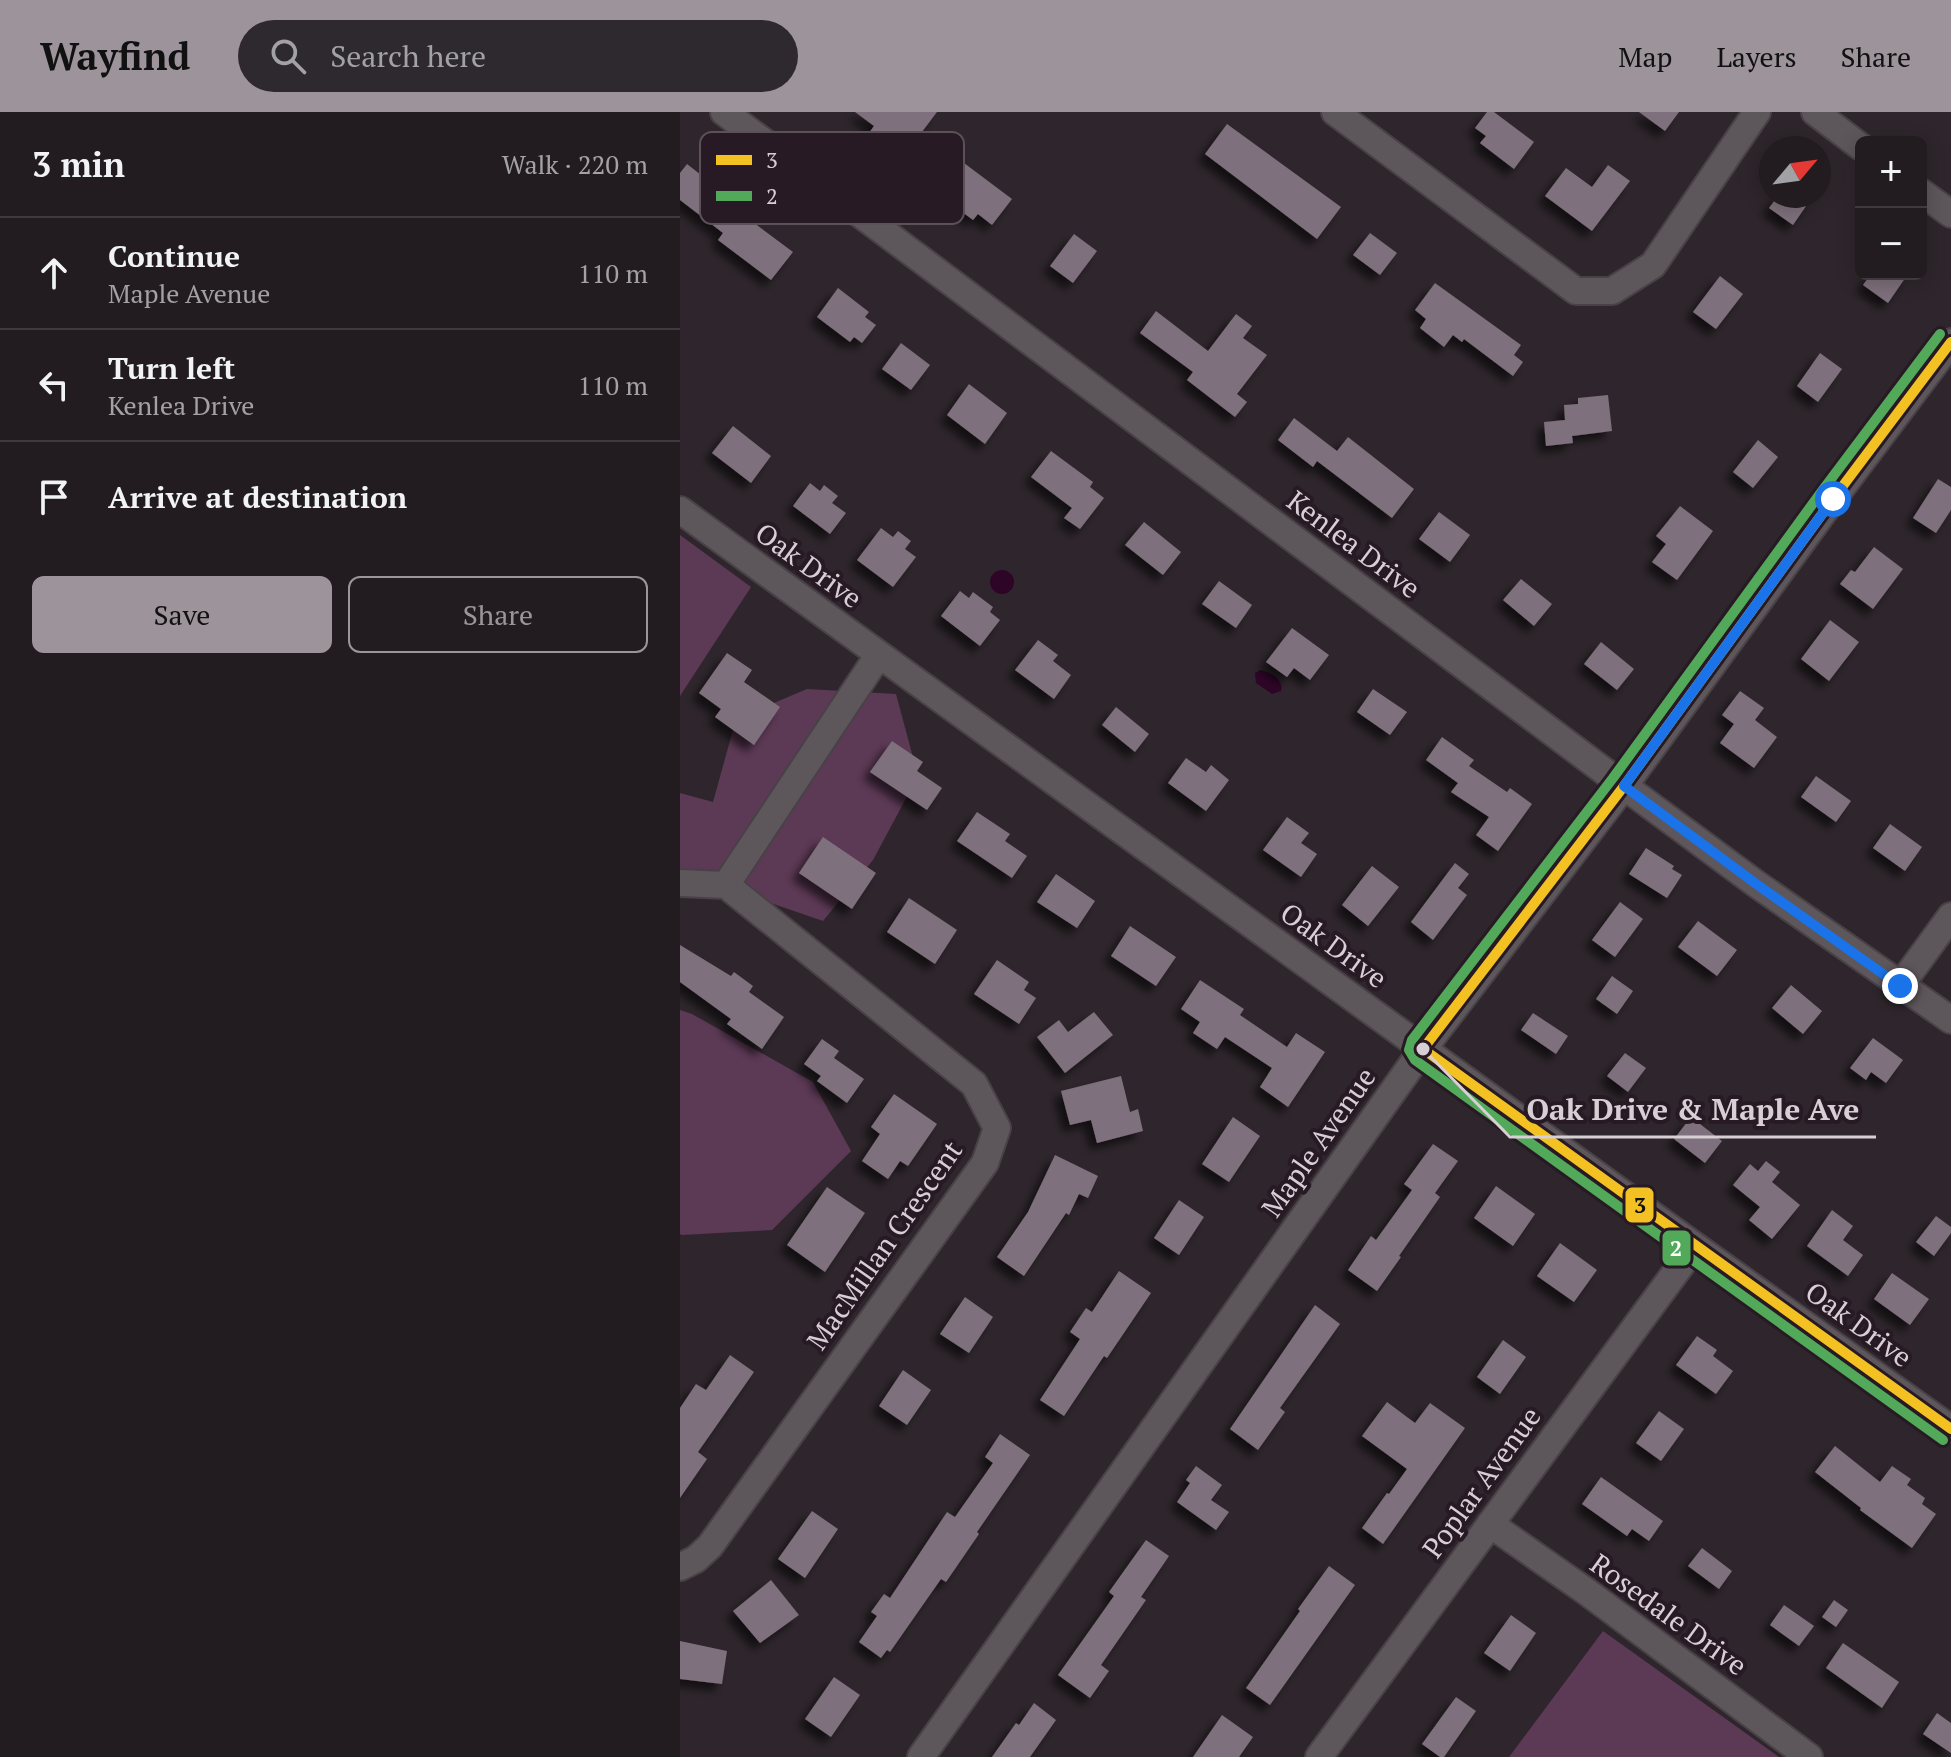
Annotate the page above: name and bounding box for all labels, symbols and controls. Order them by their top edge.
search box [238,20,798,92]
text: Wayfind [40,31,190,81]
icon: search [266,34,310,78]
text: Search here [330,36,486,76]
text: Map [1618,38,1672,75]
text: Layers [1716,38,1797,75]
text: Share [1841,38,1911,75]
legend [700,132,964,224]
north arrow [1759,136,1831,208]
map controls [1855,136,1927,280]
button: + [1855,136,1927,208]
text: 3 min [32,142,125,187]
text: 3 [766,145,778,174]
text: Walk · 220 m [502,147,648,181]
text: 2 [766,181,778,210]
button: − [1855,208,1927,280]
text: Continue [108,236,240,276]
icon: ahead [32,251,76,295]
text: 110 m [578,256,648,290]
text: Maple Avenue [108,276,270,310]
text: Turn left [108,348,235,388]
icon: left [32,363,76,407]
text: 110 m [578,368,648,402]
text: Kenlea Drive [108,388,254,422]
icon: arrive [32,475,76,519]
text: Arrive at destination [108,477,407,517]
route start [1815,481,1851,517]
street label: Kenlea Drive [1280,482,1428,606]
street label: Oak Drive [748,514,870,616]
button: Save [32,576,332,653]
button: Share [348,576,648,653]
street label: Oak Drive [1273,894,1395,996]
route end [1882,968,1918,1004]
street label: Maple Avenue [1253,1060,1383,1224]
callout: Oak Drive & Maple Ave [1510,1083,1876,1137]
text: Oak Drive & Maple Ave [1527,1089,1859,1129]
street label: MacMillan Crescent [798,1133,970,1357]
line badge: 3 [1624,1186,1655,1224]
text: 3 [1634,1190,1646,1219]
line badge: 2 [1661,1229,1692,1267]
text: 2 [1670,1233,1682,1262]
street label: Oak Drive [1798,1273,1920,1375]
street label: Poplar Avenue [1414,1399,1548,1565]
street label: Rosedale Drive [1583,1545,1755,1683]

